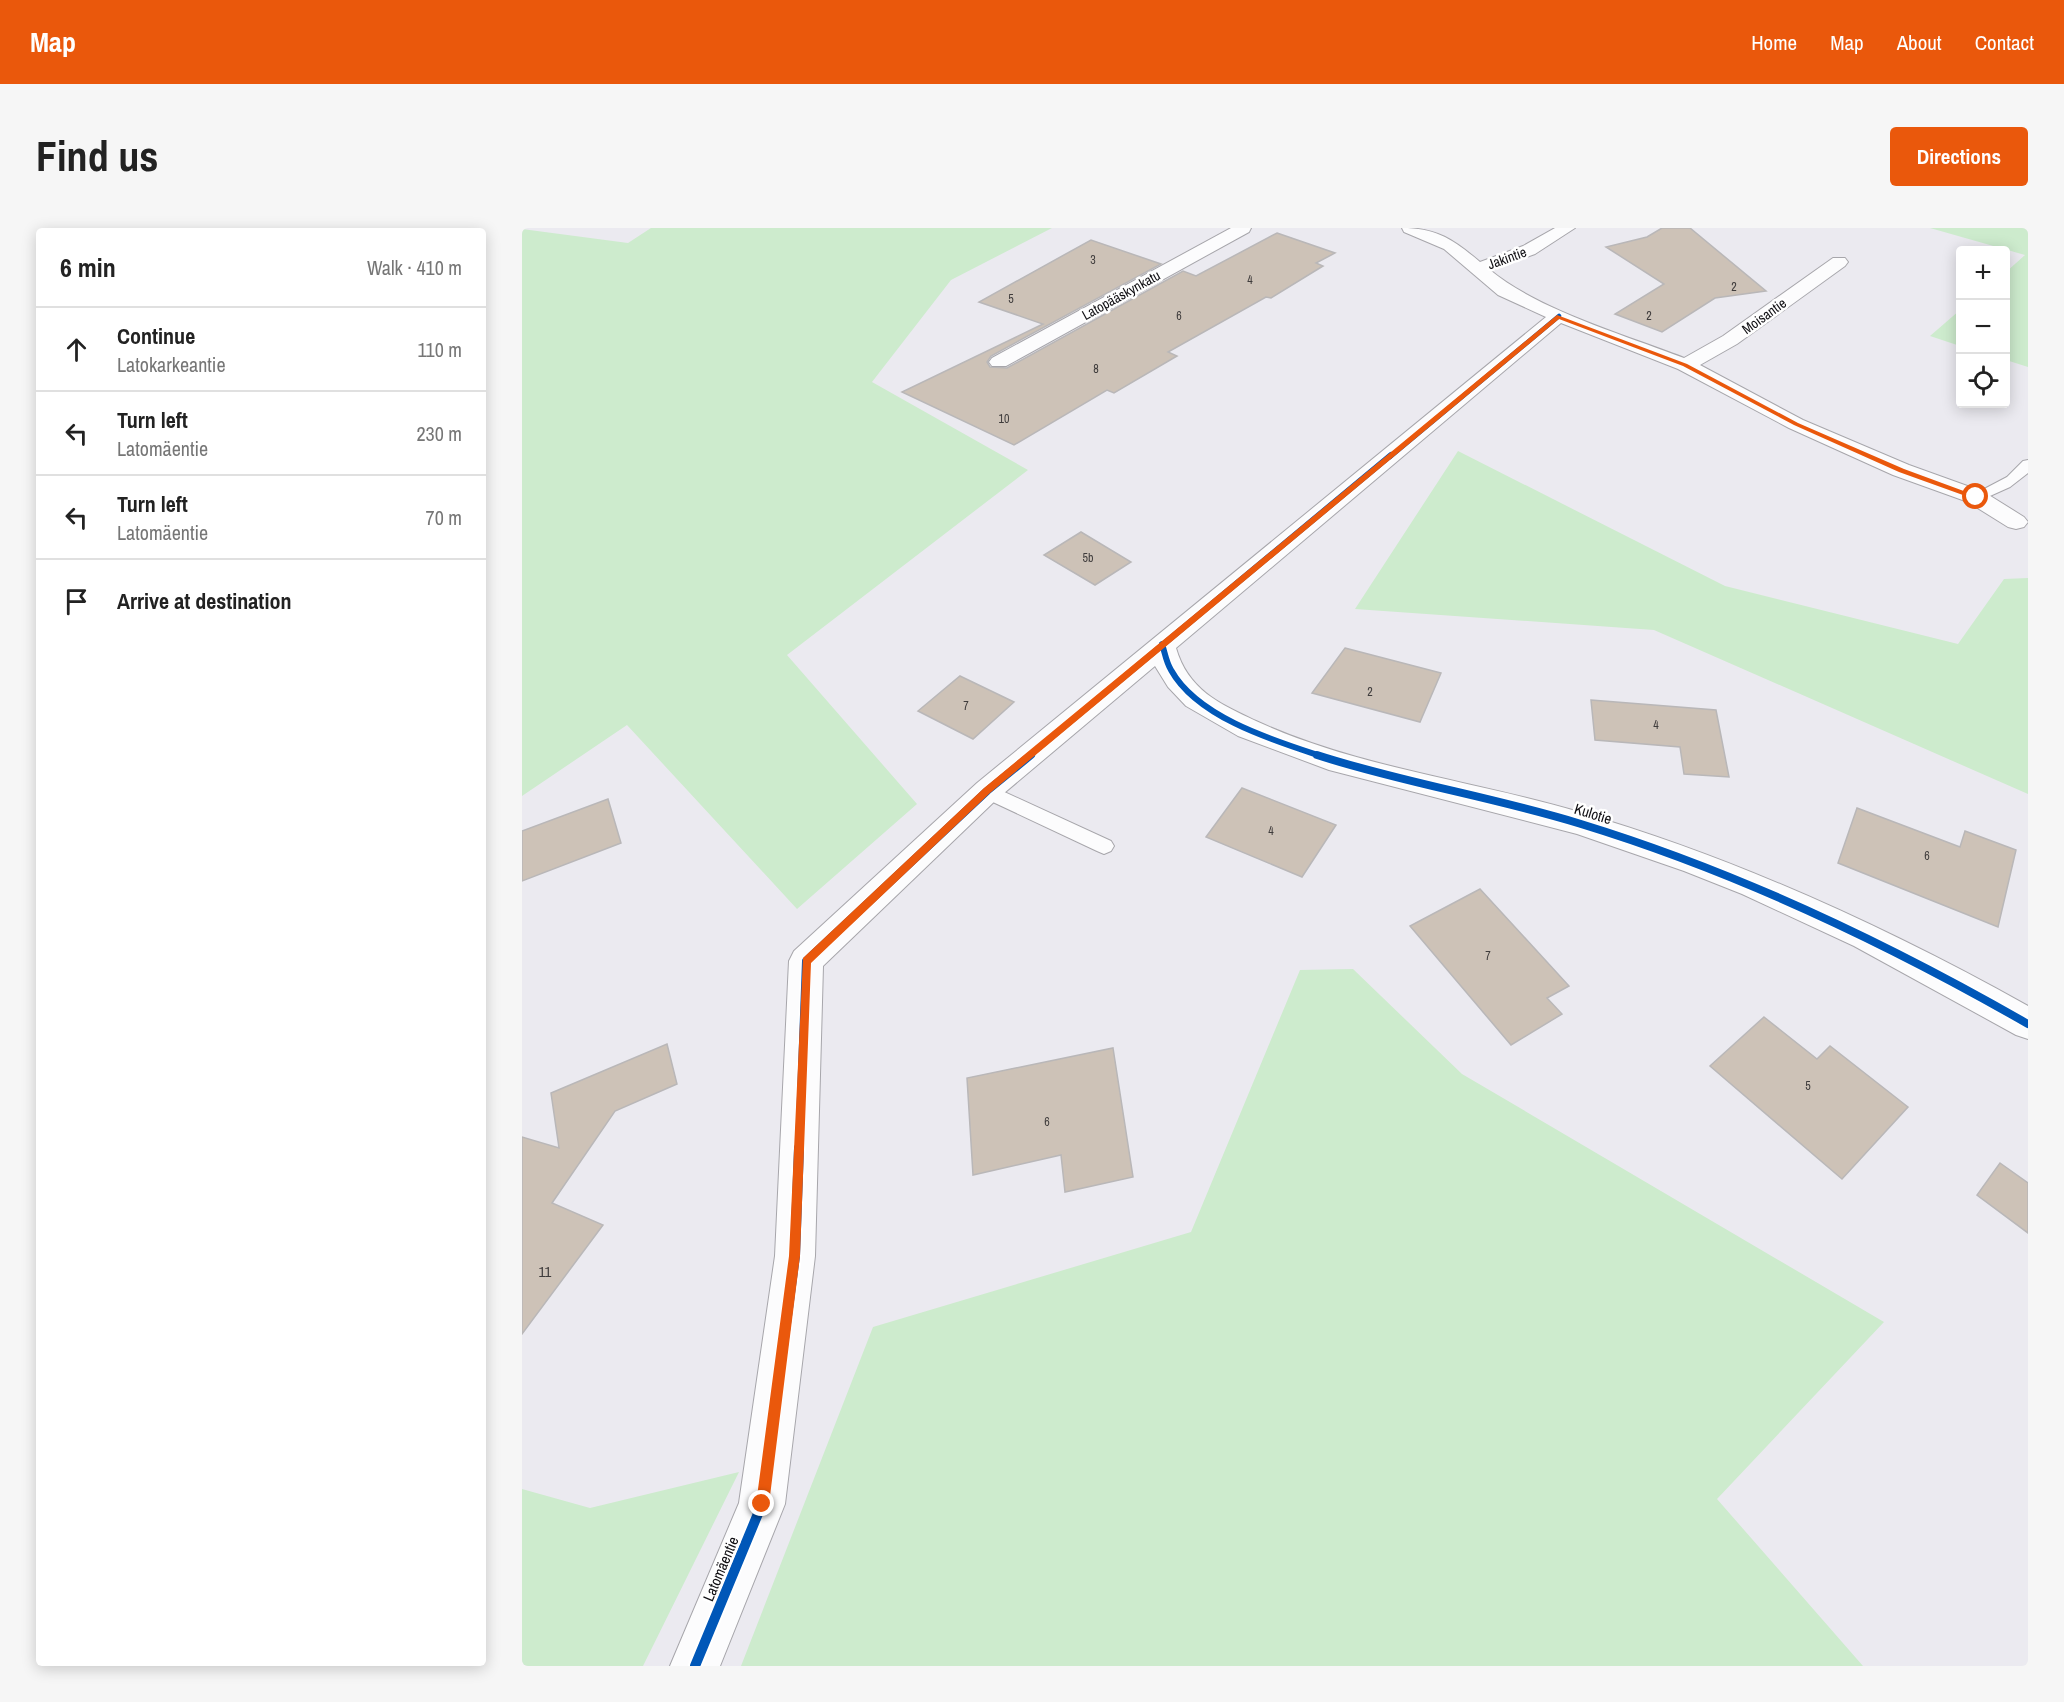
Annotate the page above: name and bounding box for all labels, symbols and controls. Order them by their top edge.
text: Map [30,23,76,61]
text: Home [1751,28,1797,57]
text: Map [1830,28,1864,57]
text: About [1897,28,1942,57]
text: Contact [1975,28,2034,57]
button: Directions [1890,127,2028,186]
text: Find us [36,128,158,184]
street label: Jakintie [1485,243,1529,273]
map controls [1956,246,2010,408]
button: + [1956,246,2010,300]
text: 6 min [60,250,116,285]
house number: 3 [1090,252,1096,268]
text: Walk · 410 m [367,254,462,281]
street label: Latopääskynkatu [1079,266,1163,324]
house number: 4 [1247,272,1253,288]
house number: 2 [1731,279,1737,295]
house number: 5 [1008,291,1014,307]
street label: Moisantie [1738,294,1790,338]
button: − [1956,300,2010,354]
house number: 6 [1176,308,1182,324]
house number: 2 [1646,308,1652,324]
text: Continue [117,321,195,351]
icon: ahead [60,333,93,366]
text: 110 m [418,336,462,363]
text: Latokarkeantie [117,351,226,378]
button: locate [1956,354,2010,408]
house number: 8 [1093,361,1099,377]
text: Turn left [117,405,188,435]
house number: 10 [999,411,1009,427]
icon: left [60,417,93,450]
text: 230 m [416,420,462,447]
text: Latomäentie [117,435,208,462]
route start [1962,483,1988,509]
text: Turn left [117,489,188,519]
icon: left [60,501,93,534]
text: 70 m [426,504,462,531]
text: Latomäentie [117,519,208,546]
house number: 5b [1083,550,1093,566]
icon: arrive [60,585,93,618]
text: Arrive at destination [117,586,291,616]
house number: 2 [1367,684,1373,700]
house number: 7 [963,698,969,714]
house number: 4 [1653,717,1659,733]
street label: Kulotie [1572,798,1615,829]
house number: 4 [1268,823,1274,839]
house number: 6 [1924,848,1930,864]
house number: 7 [1485,948,1491,964]
house number: 5 [1805,1078,1811,1094]
house number: 6 [1044,1114,1050,1130]
house number: 11 [539,1261,552,1282]
route end [748,1490,774,1516]
street label: Latomäentie [698,1533,744,1604]

